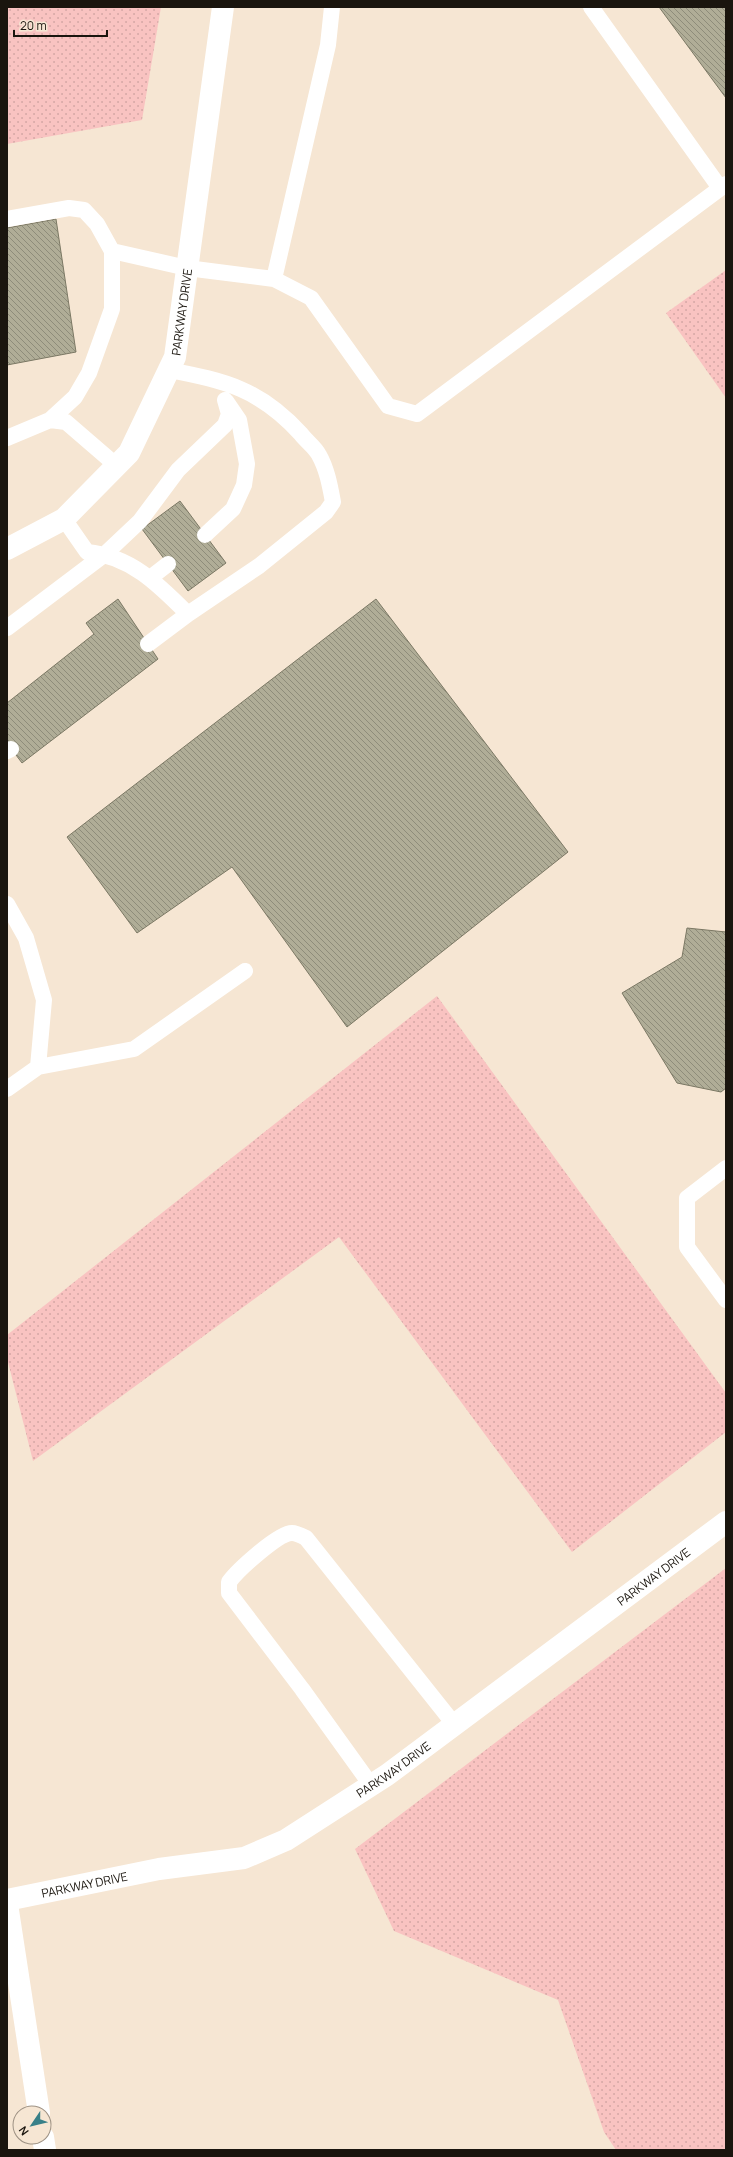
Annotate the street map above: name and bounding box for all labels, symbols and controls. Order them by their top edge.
scale bar [14,12,107,38]
text: 20 m [20,17,47,34]
street label: PARKWAY DRIVE [167,267,196,356]
street label: PARKWAY DRIVE [613,1543,694,1609]
street label: PARKWAY DRIVE [353,1737,434,1801]
street label: PARKWAY DRIVE [40,1867,129,1901]
north arrow [12,2105,52,2145]
text: N [15,2123,32,2139]

